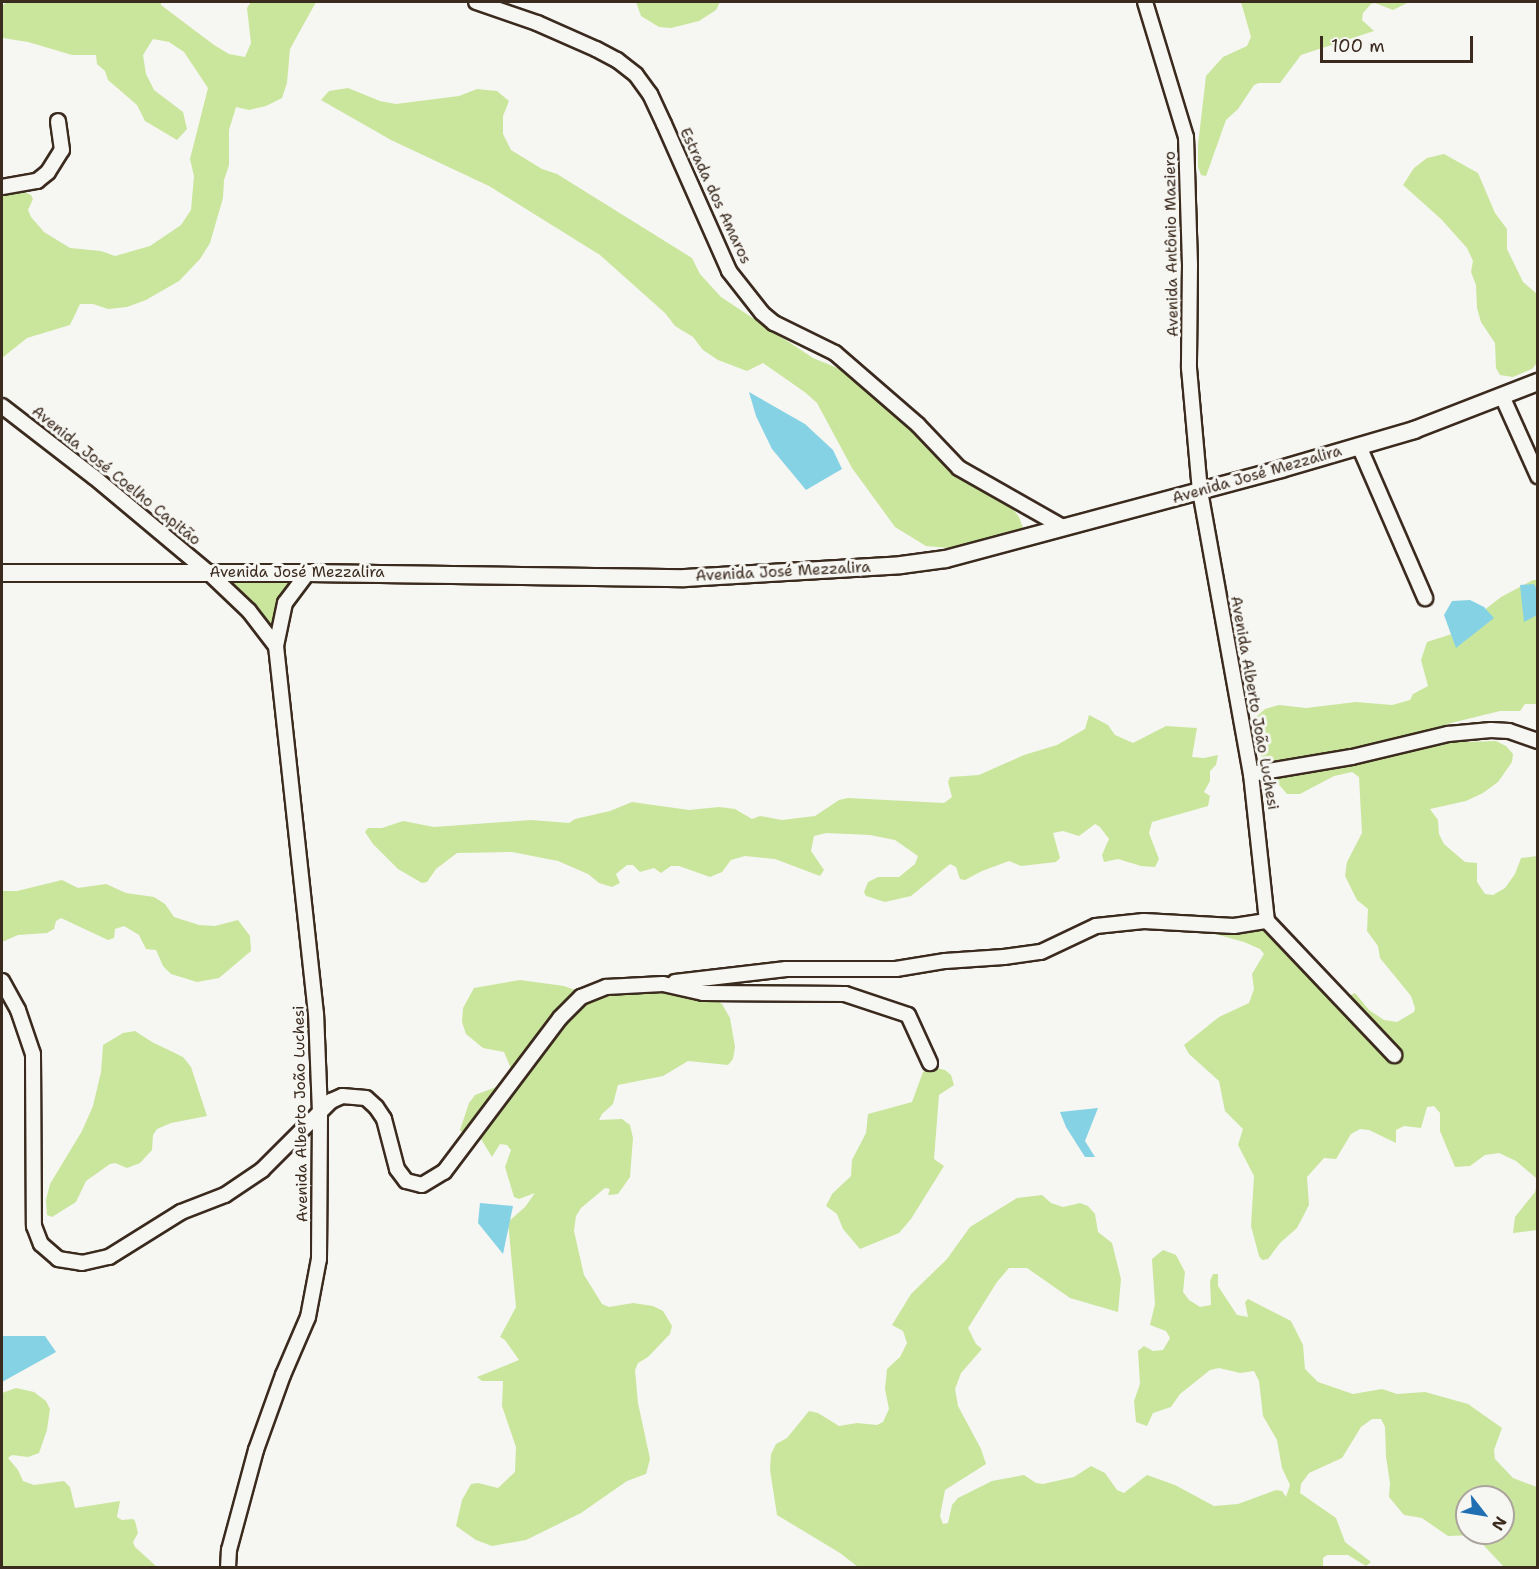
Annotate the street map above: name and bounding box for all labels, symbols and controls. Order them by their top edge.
scale bar [1323,24,1476,62]
text: 100 m [1331,34,1385,58]
street label: Estrada dos Amaros [676,125,754,267]
street label: Avenida Antônio Maziero [1161,151,1183,337]
street label: Avenida José Coelho Capitão [28,402,204,550]
street label: Avenida José Mezzalira [1170,442,1344,508]
street label: Avenida José Mezzalira [695,558,871,586]
street label: Avenida José Mezzalira [209,564,385,582]
street label: Avenida Alberto João Luchesi [1226,595,1282,811]
street label: Avenida Alberto João Luchesi [290,1005,312,1223]
north arrow [1455,1485,1515,1545]
text: N [1487,1513,1511,1534]

